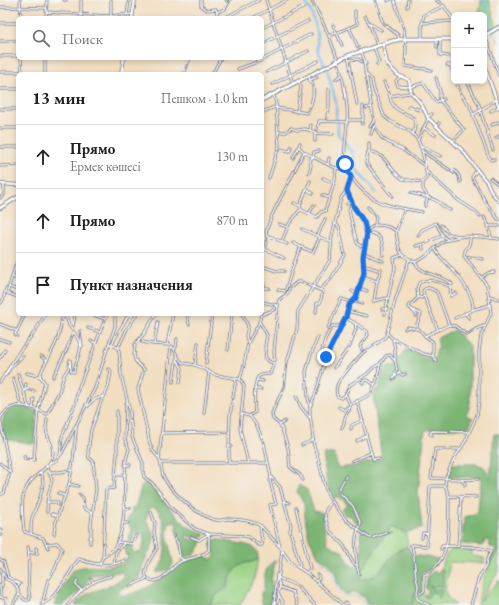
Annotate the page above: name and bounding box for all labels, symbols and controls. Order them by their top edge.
map controls [451,12,487,84]
button: + [451,12,487,48]
search box [16,16,264,60]
icon: search [30,27,52,49]
text: Поиск [62,29,103,48]
button: − [451,48,487,84]
text: 13 мин [32,87,85,109]
text: Пешком · 1.0 km [161,90,248,107]
text: Прямо [70,139,115,158]
icon: ahead [32,146,54,168]
text: 130 m [217,148,248,165]
route start [336,155,354,173]
text: Ермек көшесі [70,158,141,175]
icon: ahead [32,210,54,232]
text: Прямо [70,211,115,230]
text: 870 m [217,212,248,229]
icon: arrive [32,274,54,296]
text: Пункт назначения [70,275,193,294]
route end [317,348,335,366]

